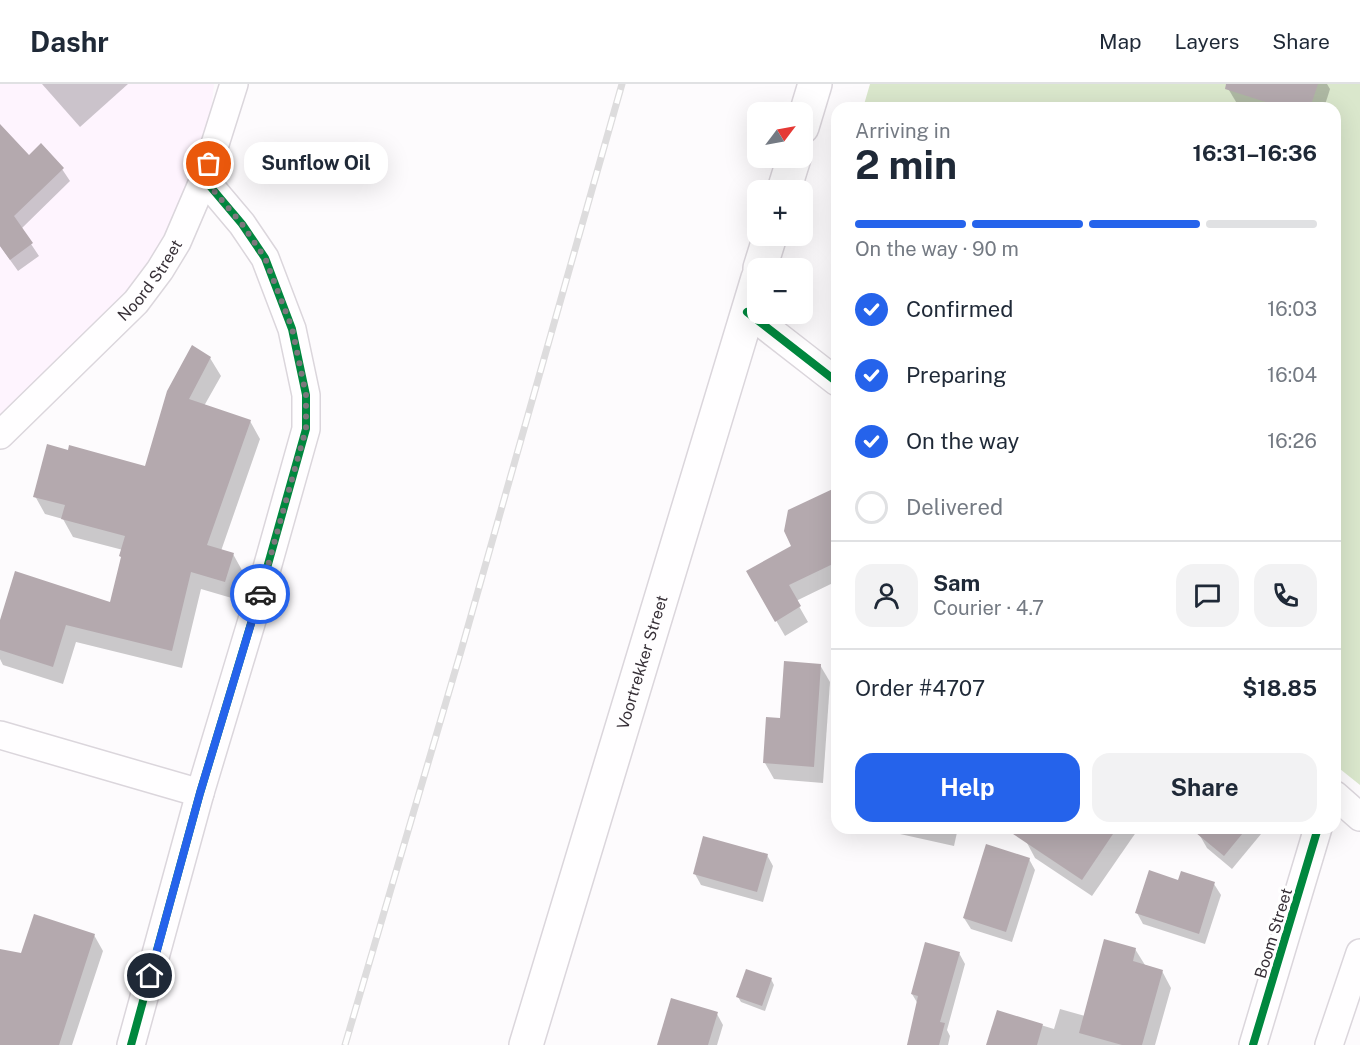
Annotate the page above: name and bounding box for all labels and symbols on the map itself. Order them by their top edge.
north arrow [747,102,813,168]
pin [183,138,234,189]
callout: Sunflow Oil [245,143,389,185]
street label: Noord Street [114,236,186,325]
courier [230,564,290,624]
street label: Voortrekker Street [613,593,672,732]
street label: Boom Street [1251,886,1296,981]
pin [124,950,175,1001]

